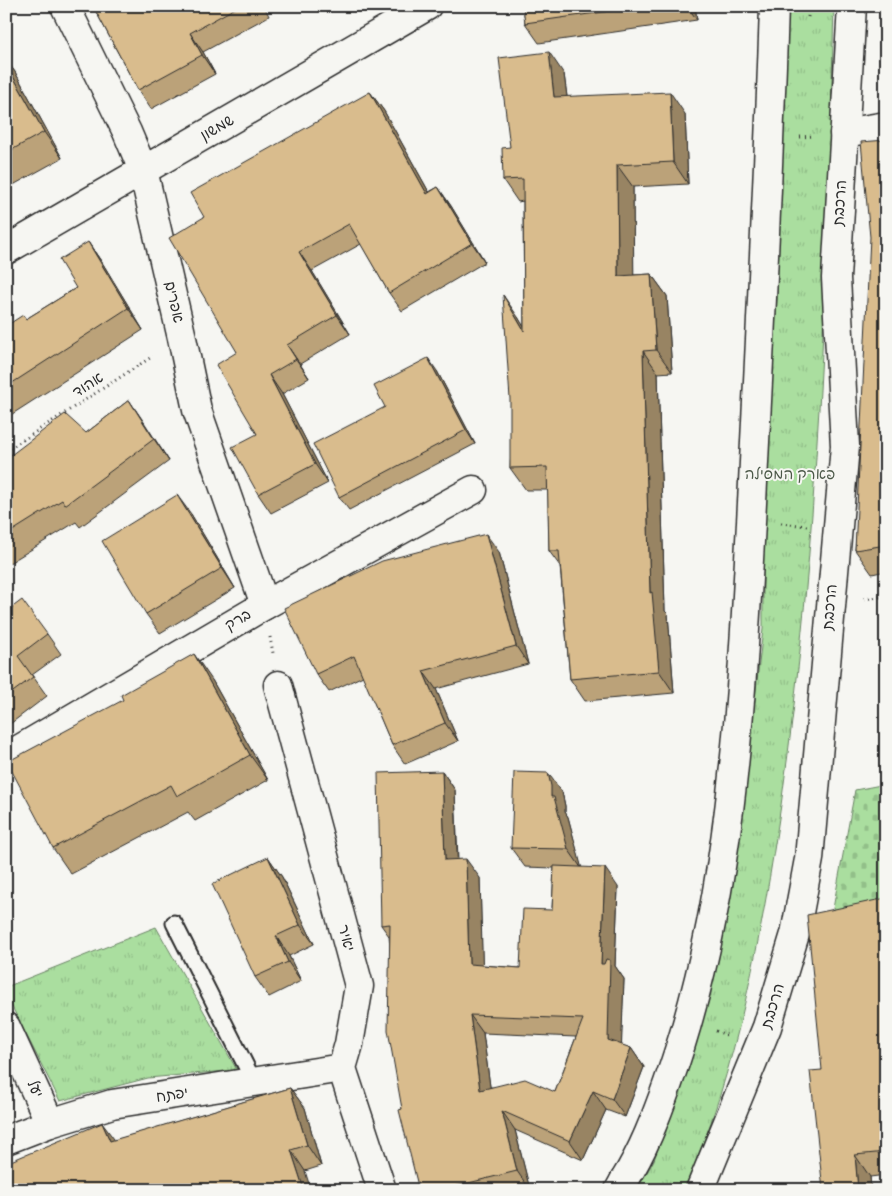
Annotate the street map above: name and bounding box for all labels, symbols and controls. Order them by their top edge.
street label: שמשון [197,111,238,145]
street label: הרכבת [829,179,851,228]
street label: אפרים [160,279,188,325]
street label: אהוד [69,368,107,402]
park label: פארק המסילה [745,465,835,484]
street label: הרכבת [818,583,841,632]
street label: ברק [222,605,255,635]
street label: יאיר [333,923,359,953]
street label: הרכבת [757,981,789,1032]
street label: יעל [23,1077,47,1101]
street label: יפתח [155,1083,189,1107]

